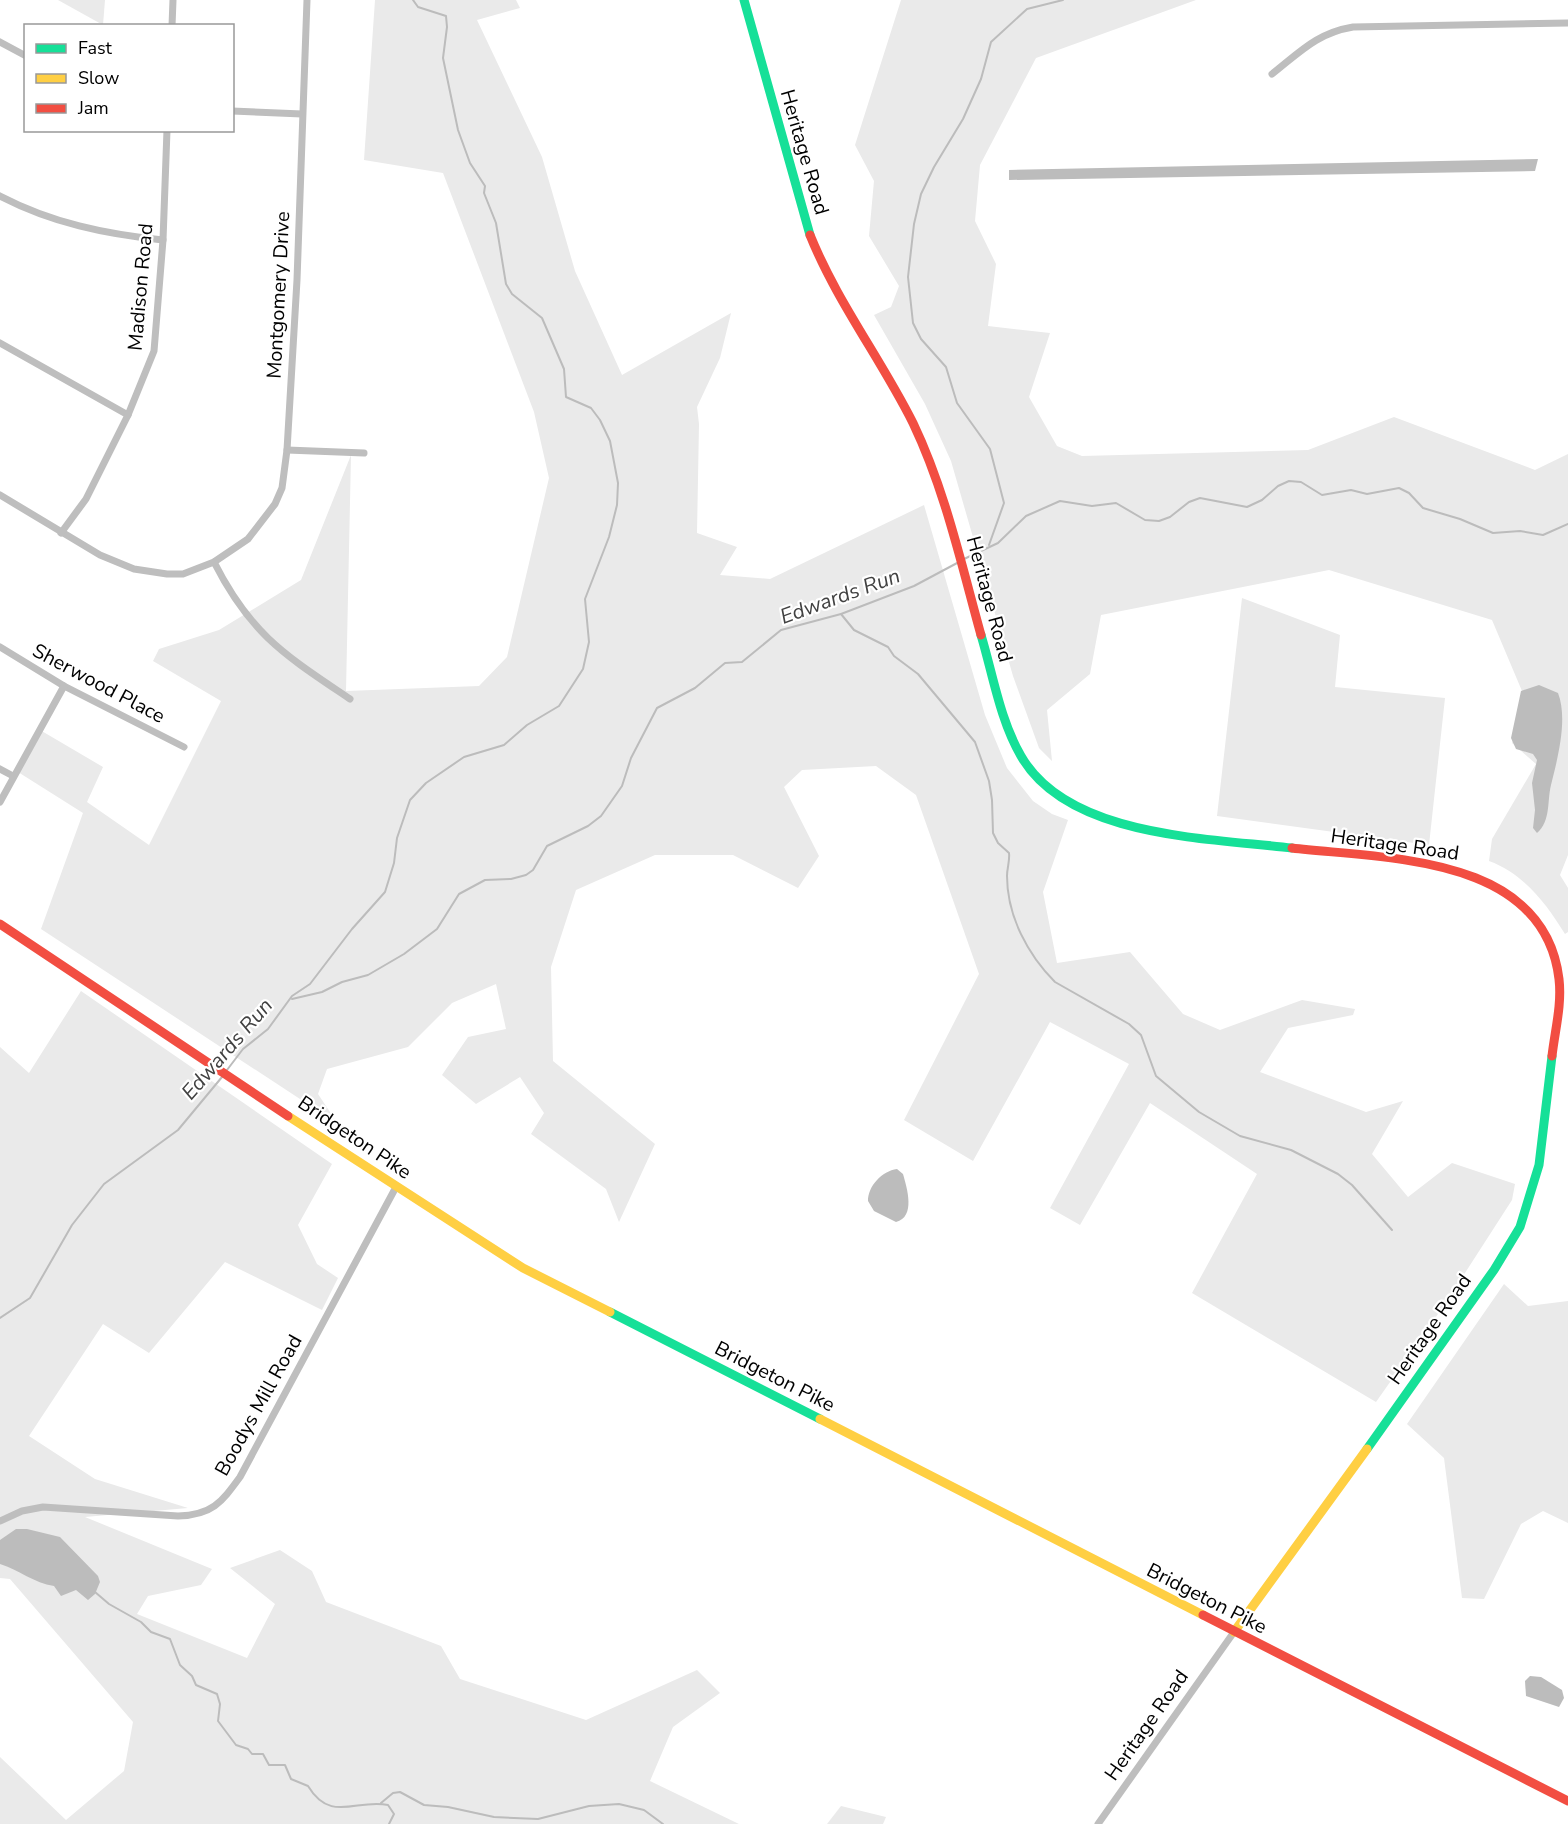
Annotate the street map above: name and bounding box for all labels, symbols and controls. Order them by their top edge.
legend [24,24,234,132]
text: Fast [78,36,113,60]
text: Slow [78,66,119,90]
street label: Heritage Road [774,86,835,218]
text: Jam [77,96,109,120]
street label: Montgomery Drive [261,211,296,379]
street label: Madison Road [121,222,160,352]
street label: Heritage Road [960,533,1019,665]
water label: Edwards Run [776,561,904,631]
street label: Sherwood Place [28,637,170,730]
street label: Heritage Road [1329,822,1461,867]
water label: Edwards Run [175,992,279,1106]
street label: Bridgeton Pike [293,1089,417,1185]
street label: Heritage Road [1381,1269,1478,1390]
street label: Boodys Mill Road [208,1330,308,1481]
street label: Bridgeton Pike [710,1335,840,1418]
street label: Bridgeton Pike [1142,1557,1272,1640]
street label: Heritage Road [1098,1665,1195,1786]

